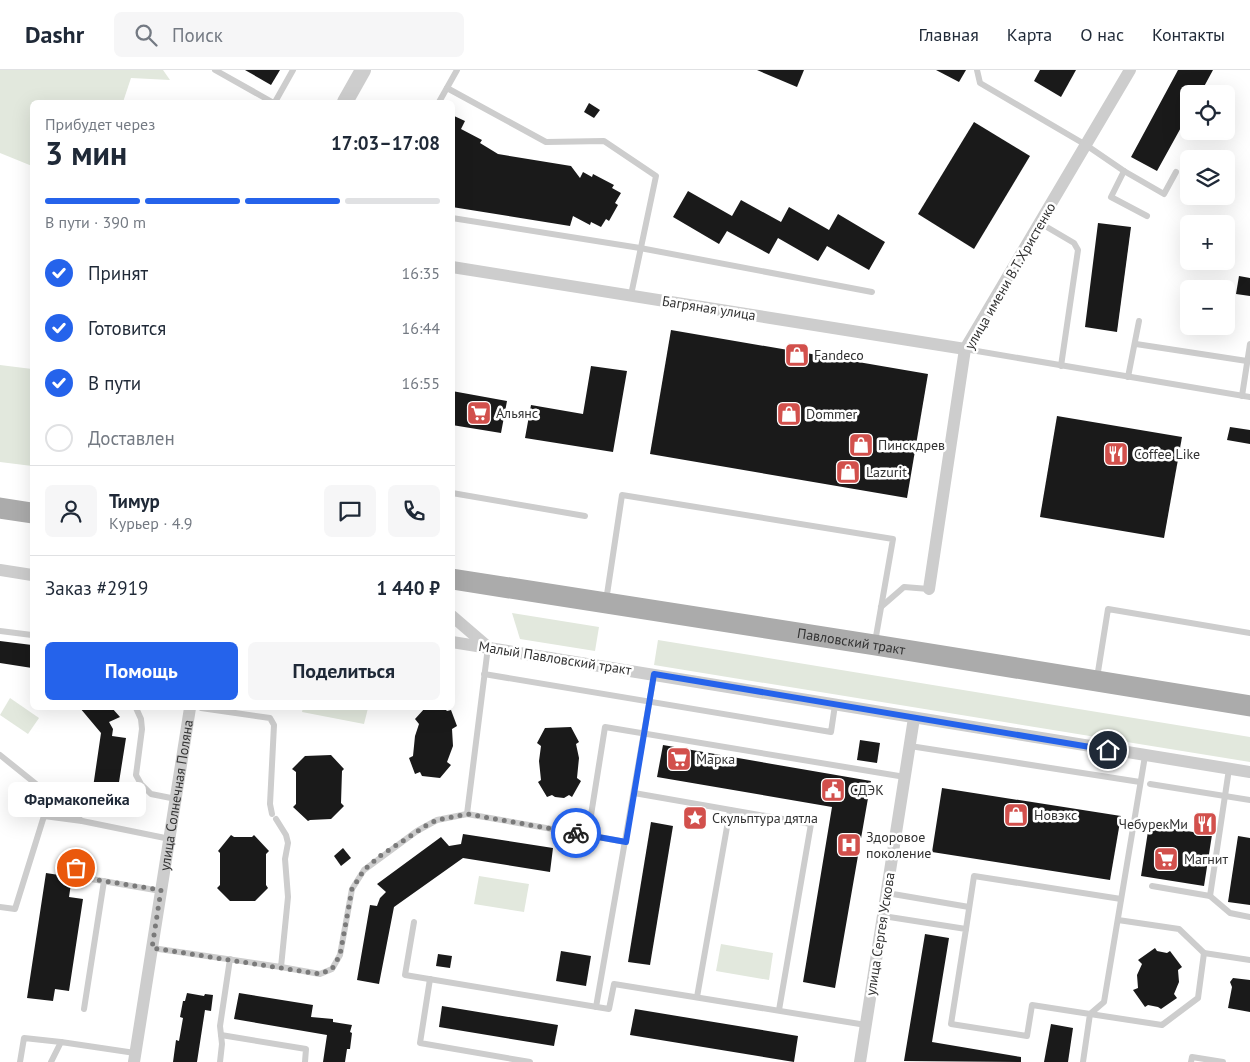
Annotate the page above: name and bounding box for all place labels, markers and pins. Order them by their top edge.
shop icon: Fandeco [784,342,810,368]
place label: Fandeco [814,346,864,364]
supermarket icon: Альянс [466,400,492,426]
shop icon: Dommer [776,401,802,427]
place label: Альянс [496,404,538,422]
place label: Dommer [806,405,858,423]
shop icon: Пинскдрев [848,432,874,458]
place label: Пинскдрев [878,436,945,454]
restaurant icon: Coffee Like [1103,441,1129,467]
place label: Coffee Like [1134,445,1200,463]
shop icon: Lazurit [835,459,861,485]
place label: Lazurit [866,463,907,481]
pin [1087,729,1129,771]
supermarket icon: Марка [666,746,692,772]
place label: Марка [696,750,735,768]
public building icon: СДЭК [820,777,846,803]
place label: СДЭК [850,781,884,799]
callout: Фармакопейка [7,783,145,818]
shop icon: Новэкс [1003,802,1029,828]
place icon: Скульптура дятла [682,805,708,831]
place label: Новэкс [1034,806,1077,824]
place label: Скульптура дятла [712,809,818,827]
restaurant icon: ЧебурекМи [1192,811,1218,837]
place label: ЧебурекМи [1118,815,1188,833]
place label: Здоровое поколение [866,828,931,862]
hospital icon: Здоровое поколение [836,832,862,858]
supermarket icon: Магнит [1153,846,1179,872]
pin [55,847,97,889]
place label: Магнит [1184,850,1228,868]

